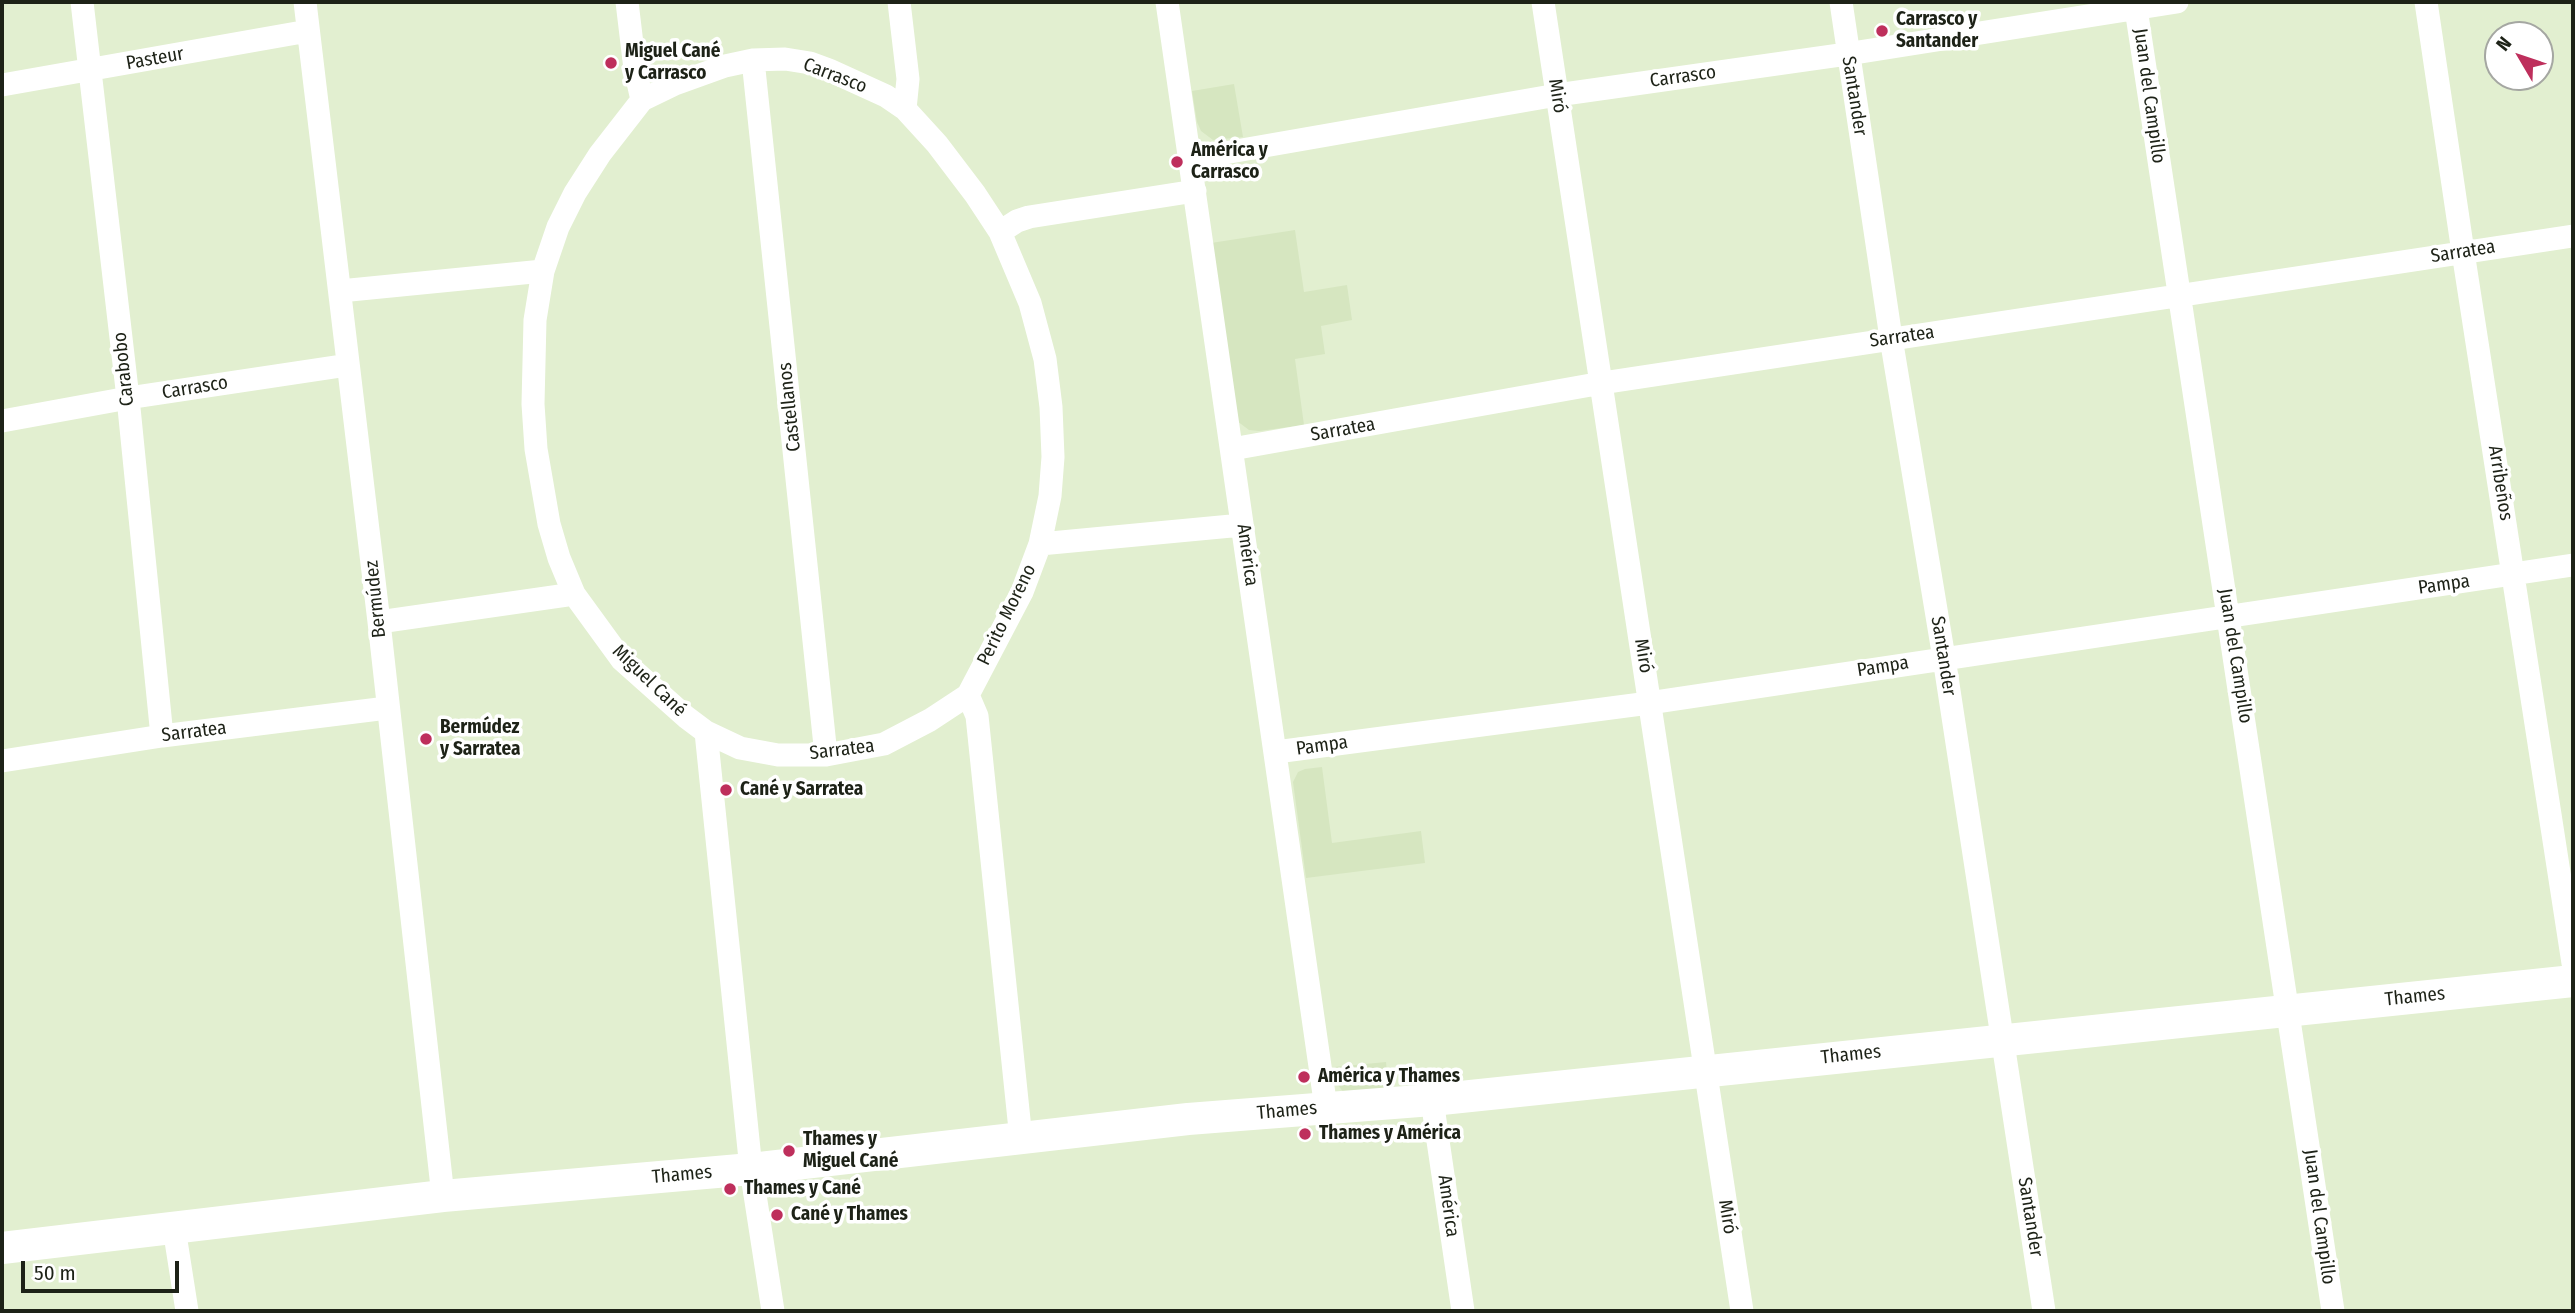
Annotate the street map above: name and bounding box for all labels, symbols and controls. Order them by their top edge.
place label: Carrasco y Santander [1896,9,1978,53]
north arrow [2484,21,2554,91]
marker: Carrasco y Santander [1874,23,1890,39]
street label: Juan del Campillo [2128,27,2170,165]
text: N [2491,32,2516,55]
place label: Miguel Cané y Carrasco [625,41,720,85]
street label: Pasteur [124,43,186,75]
street label: Carrasco [800,53,870,99]
marker: Miguel Cané y Carrasco [603,55,619,71]
street label: Santander [1836,55,1872,137]
street label: Carrasco [1648,61,1718,93]
street label: Miró [1543,77,1571,115]
place label: América y Carrasco [1191,140,1268,184]
marker: América y Carrasco [1169,154,1185,170]
street label: Sarratea [2429,236,2497,268]
street label: Sarratea [1868,321,1936,353]
street label: Carabobo [109,331,139,407]
street label: Castellanos [774,361,806,453]
street label: Carrasco [160,372,230,404]
street label: Sarratea [1309,413,1377,447]
street label: Arribeños [2483,444,2517,522]
street label: América [1231,522,1263,588]
street label: Bermúdez [361,559,391,639]
street label: Perito Moreno [973,561,1041,669]
street label: Pampa [2417,570,2471,600]
street label: Juan del Campillo [2213,587,2257,725]
street label: Santander [1925,615,1961,697]
street label: Miró [1629,637,1657,675]
street label: Miguel Cané [607,640,691,722]
street label: Pampa [1855,652,1911,682]
street label: Sarratea [160,717,228,747]
place label: Bermúdez y Sarratea [440,717,520,761]
marker: Bermúdez y Sarratea [418,731,434,747]
street label: Pampa [1295,731,1349,761]
street label: Sarratea [808,735,876,765]
place label: Cané y Sarratea [740,779,863,801]
marker: Cané y Sarratea [718,782,734,798]
street label: Thames [2384,983,2446,1011]
street label: Thames [1820,1041,1882,1069]
place label: América y Thames [1318,1066,1460,1088]
marker: América y Thames [1296,1069,1312,1085]
street label: Thames [1256,1097,1318,1125]
place label: Thames y América [1319,1123,1461,1145]
marker: Thames y América [1297,1126,1313,1142]
place label: Thames y Miguel Cané [803,1129,898,1173]
marker: Thames y Miguel Cané [781,1143,797,1159]
street label: Juan del Campillo [2298,1148,2340,1286]
street label: Thames [651,1161,713,1189]
street label: América [1432,1173,1464,1239]
street label: Santander [2012,1176,2048,1258]
place label: Thames y Cané [744,1178,861,1200]
marker: Thames y Cané [722,1181,738,1197]
street label: Miró [1713,1198,1741,1236]
place label: Cané y Thames [791,1204,908,1226]
marker: Cané y Thames [769,1207,785,1223]
scale bar [24,1246,182,1290]
text: 50 m [34,1260,76,1286]

